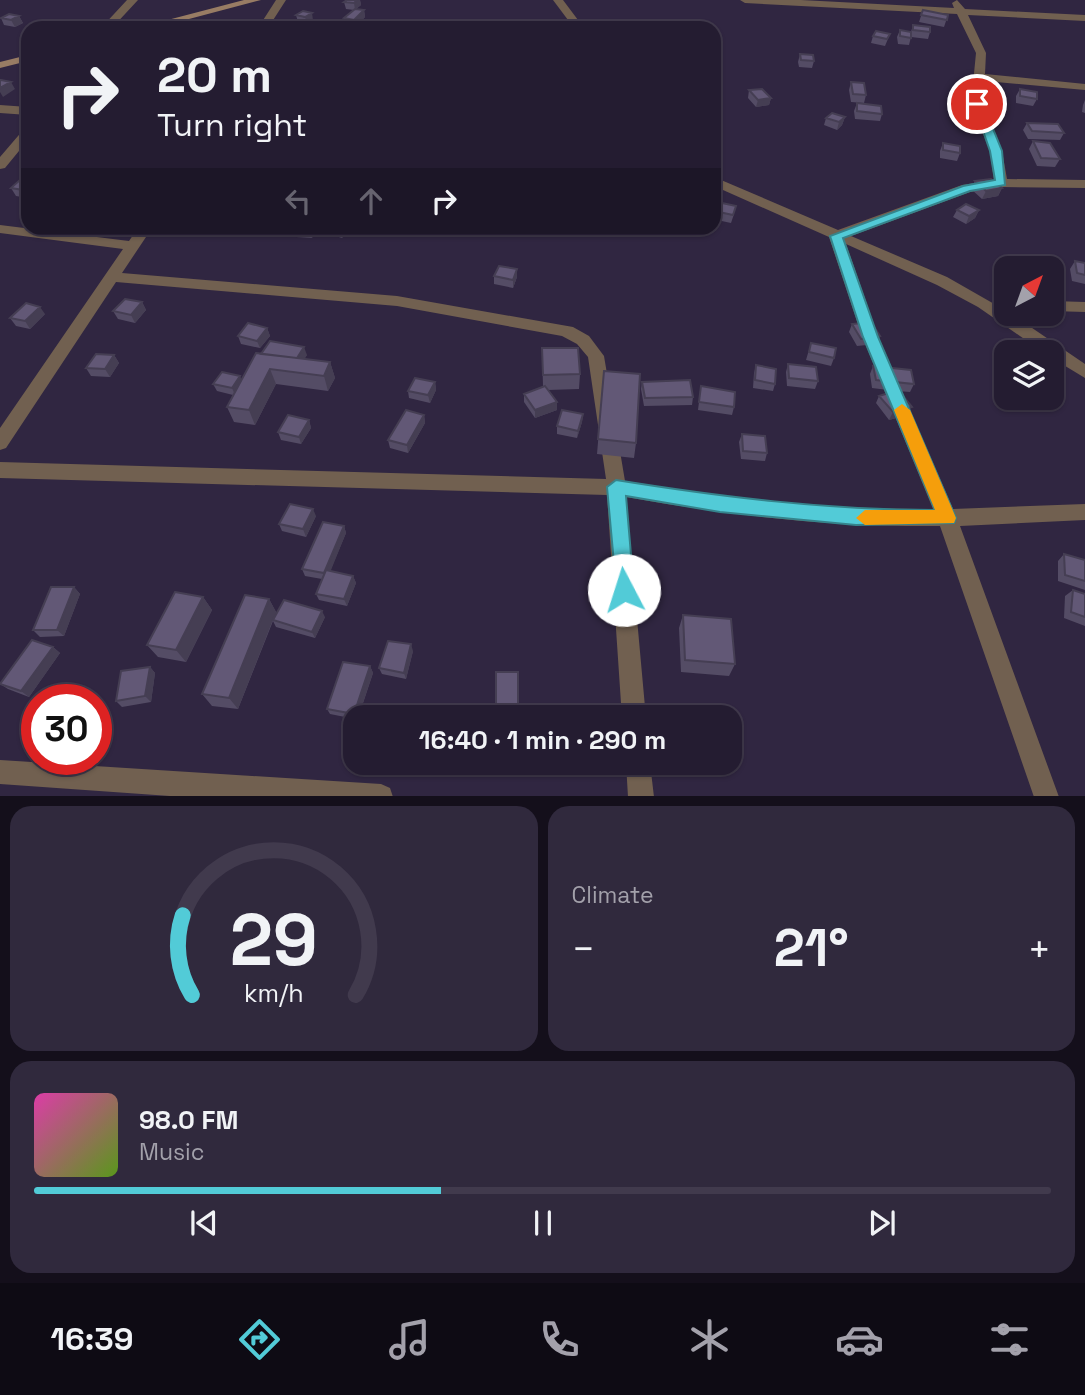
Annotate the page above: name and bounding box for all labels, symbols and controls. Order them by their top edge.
text: 20 m [157,44,272,106]
icon: right [42,49,133,140]
pin [947,74,1007,134]
icon: arrive [958,85,996,123]
text: Turn right [157,105,307,145]
icon: left [279,182,317,220]
icon: ahead [352,182,390,220]
icon: right [425,182,463,220]
north arrow [994,256,1064,326]
map controls [994,256,1064,410]
button: layers [994,340,1064,410]
position arrow [587,553,661,627]
speed limit sign: 30 [21,684,112,775]
text: 16:40 · 1 min · 290 m [419,723,666,757]
text: Climate [572,880,654,910]
text: 29 [230,893,318,986]
text: 21° [774,915,849,981]
text: − [572,925,595,973]
text: + [1027,925,1051,973]
text: km/h [244,976,304,1008]
text: 98.0 FM [139,1103,238,1137]
text: Music [139,1137,204,1167]
icon: previous [185,1204,223,1242]
icon: pause [524,1204,562,1242]
icon: next [863,1204,901,1242]
icon: directions [235,1315,284,1364]
icon: music [385,1315,434,1364]
icon: phone [535,1315,584,1364]
icon: climate [685,1315,734,1364]
icon: car [835,1315,884,1364]
icon: filters [985,1315,1034,1364]
text: 16:39 [51,1319,134,1359]

